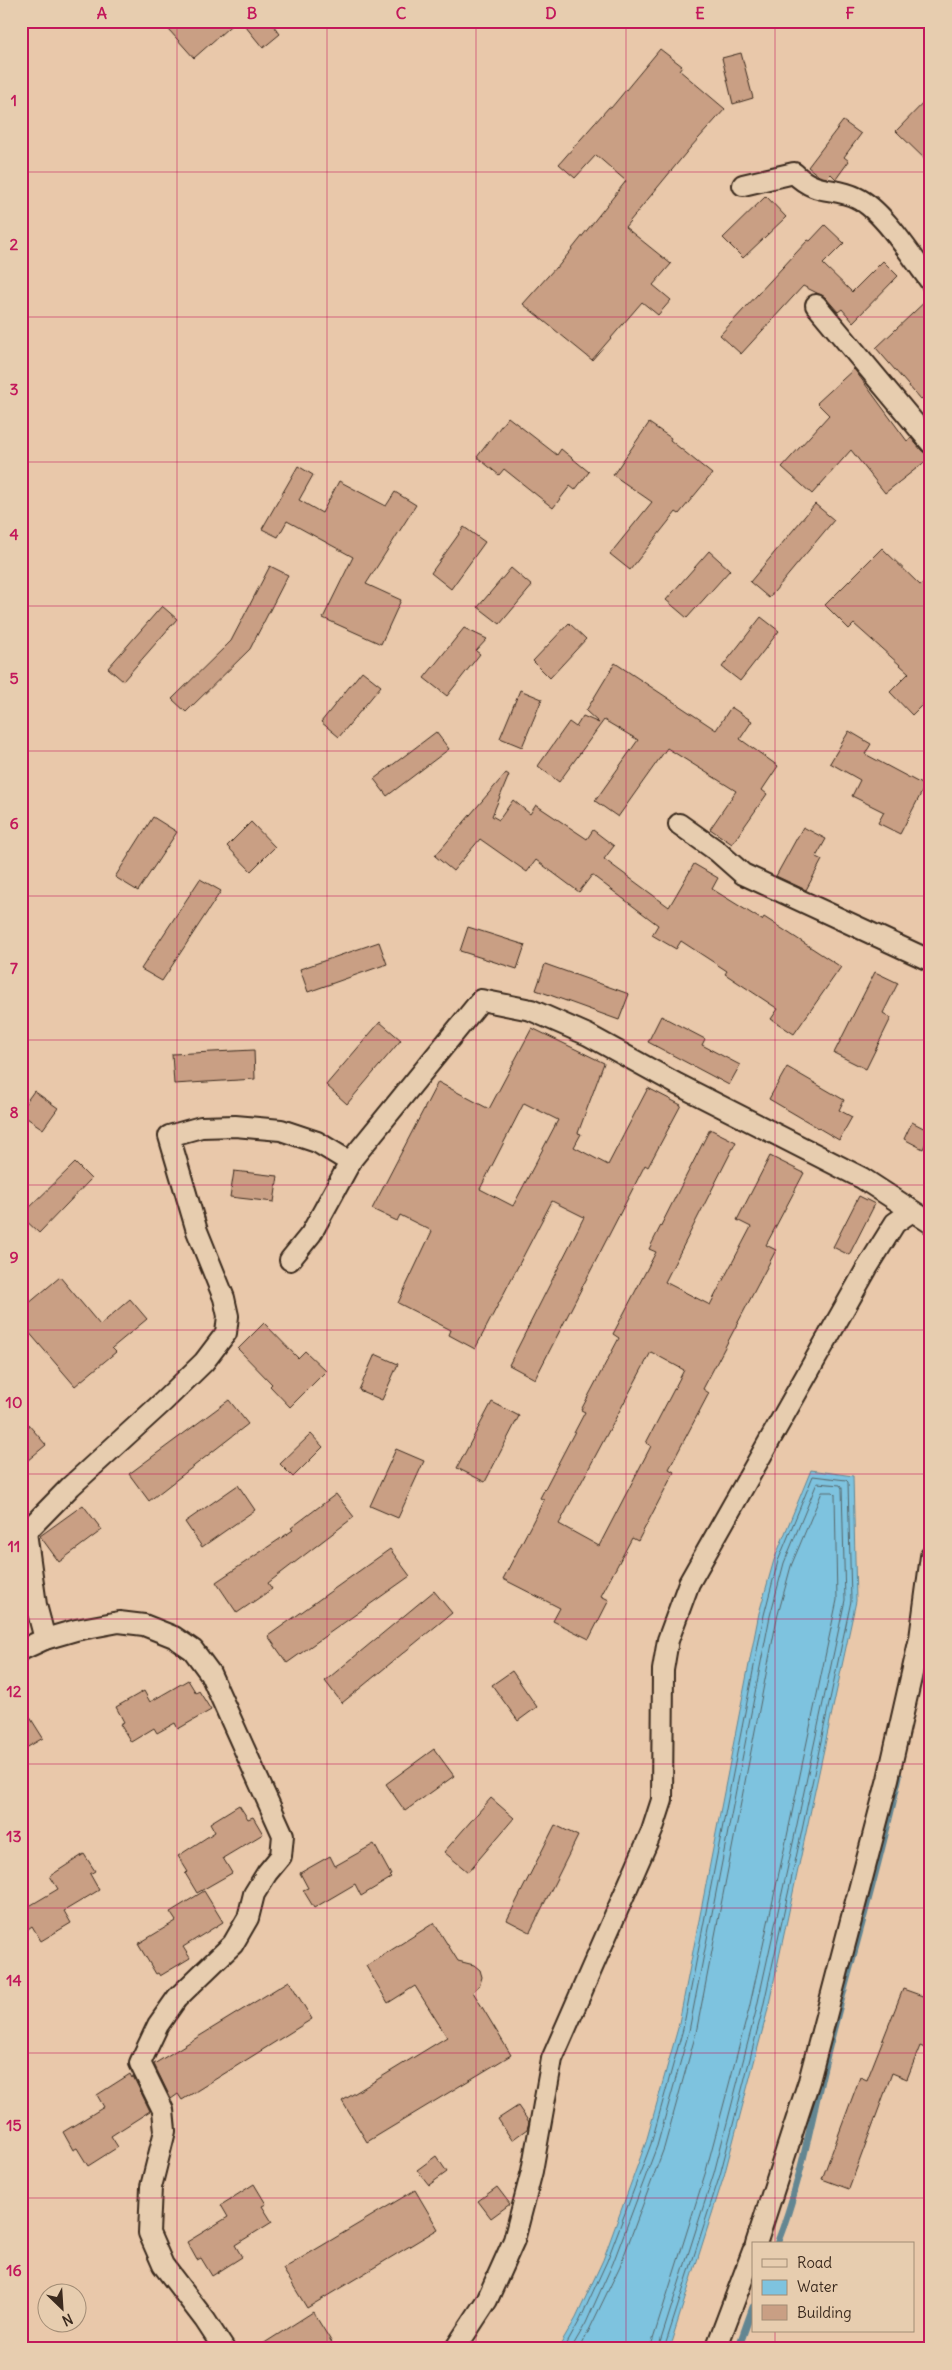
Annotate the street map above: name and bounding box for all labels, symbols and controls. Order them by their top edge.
text: A [97,3,107,23]
text: B [247,3,258,23]
text: C [396,3,407,23]
text: D [545,3,557,23]
text: E [695,3,705,23]
text: F [845,3,855,23]
text: 1 [11,90,17,110]
text: 2 [10,234,19,254]
text: 3 [9,379,19,399]
text: 4 [9,524,19,544]
text: 5 [9,668,19,688]
text: 6 [9,813,19,833]
text: 7 [10,958,18,978]
text: 8 [9,1102,19,1122]
text: 9 [9,1247,19,1267]
text: 10 [6,1392,22,1412]
text: 11 [8,1536,20,1556]
text: 12 [6,1681,22,1701]
text: 13 [6,1826,22,1846]
text: 14 [6,1970,22,1990]
text: 15 [6,2115,22,2135]
legend [752,2242,914,2332]
text: Road [797,2253,832,2272]
text: 16 [6,2260,22,2280]
text: Water [797,2277,838,2296]
north arrow [38,2282,88,2332]
text: Building [797,2303,852,2322]
text: N [59,2310,76,2330]

